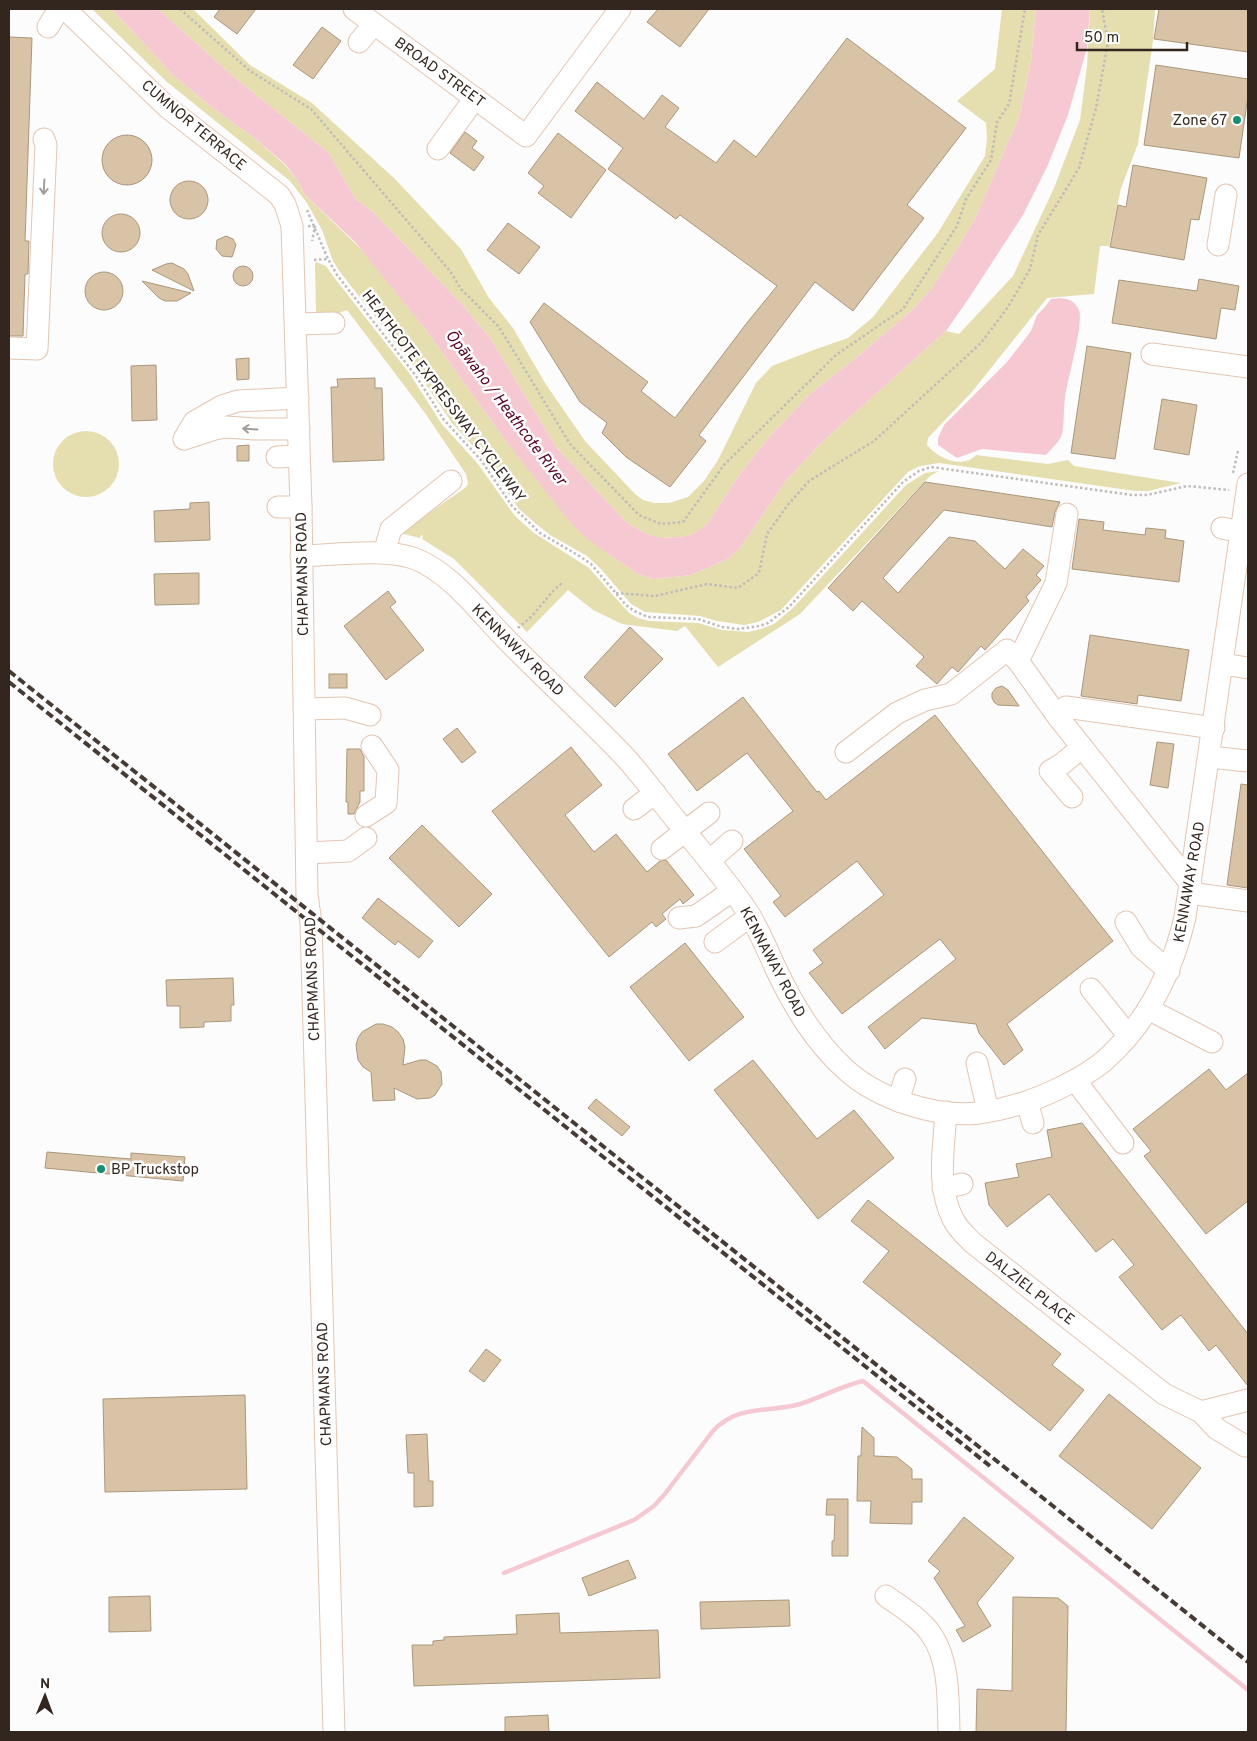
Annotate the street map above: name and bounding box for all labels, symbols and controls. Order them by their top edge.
scale bar [1077,20,1187,52]
text: 50 m [1084,29,1119,48]
street label: BROAD STREET [390,34,488,113]
street label: CUMNOR TERRACE [137,77,250,176]
place label: Zone 67 [1173,112,1227,131]
marker: Zone 67 [1231,114,1243,126]
one-way arrow [40,179,49,195]
street label: HEATHCOTE EXPRESSWAY CYCLEWAY [357,287,529,507]
water label: Ōpāwaho / Heathcote River [440,325,573,492]
one-way arrow [242,424,258,433]
street label: CHAPMANS ROAD [293,512,314,636]
street label: KENNAWAY ROAD [467,601,567,701]
street label: KENNAWAY ROAD [1170,820,1210,944]
street label: KENNAWAY ROAD [734,904,809,1021]
street label: CHAPMANS ROAD [302,917,325,1041]
place label: BP Truckstop [111,1161,199,1180]
marker: BP Truckstop [95,1163,107,1175]
street label: DALZIEL PLACE [980,1248,1078,1330]
street label: CHAPMANS ROAD [314,1322,337,1446]
north arrow [20,1671,70,1721]
text: N [40,1676,50,1693]

